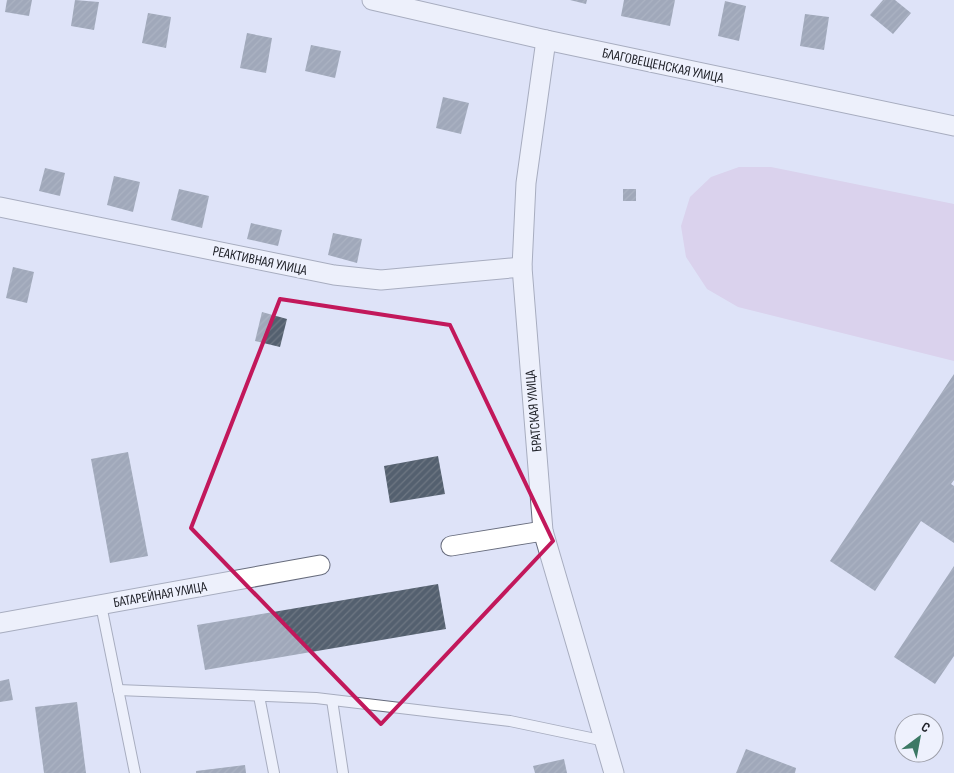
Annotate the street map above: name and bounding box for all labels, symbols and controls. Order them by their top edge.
street label: БЛАГОВЕЩЕНСКАЯ УЛИЦА [601,44,726,87]
street label: РЕАКТИВНАЯ УЛИЦА [211,242,310,279]
street label: БРАТСКАЯ УЛИЦА [521,368,546,453]
street label: БАТАРЕЙНАЯ УЛИЦА [112,578,209,611]
north arrow [894,713,944,763]
text: С [918,718,933,737]

